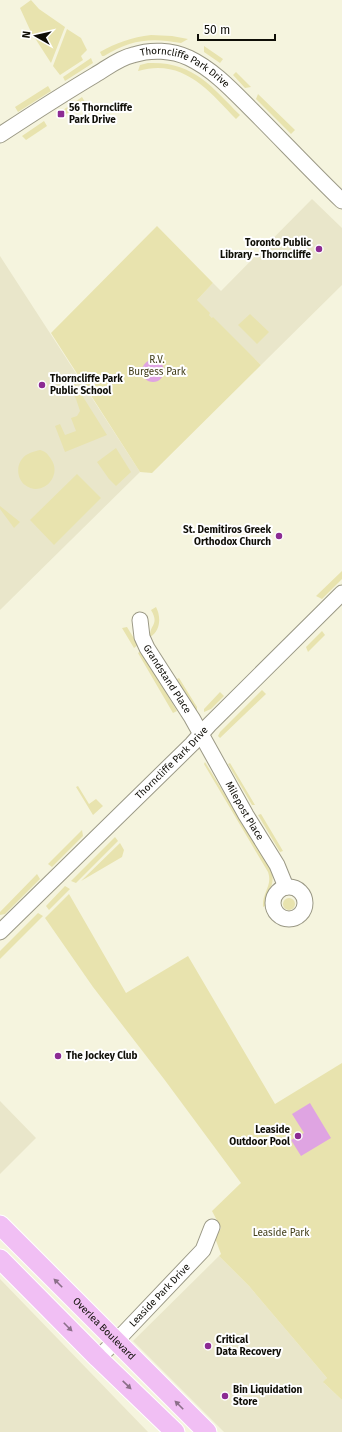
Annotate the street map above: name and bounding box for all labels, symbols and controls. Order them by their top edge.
north arrow [16,16,56,56]
scale bar [198,16,275,42]
text: 50 m [204,23,230,37]
text: N [20,30,34,39]
street label: Thorncliffe Park Drive [139,45,232,90]
place label: 56 Thorncliffe Park Drive [69,102,133,126]
marker: 56 Thorncliffe Park Drive [56,109,66,119]
place label: Toronto Public Library - Thorncliffe [220,237,311,261]
marker: Toronto Public Library - Thorncliffe [314,244,324,254]
park label: R.V. Burgess Park [128,354,187,378]
place label: Thorncliffe Park Public School [50,373,123,397]
marker: Thorncliffe Park Public School [37,380,47,390]
place label: St. Demitiros Greek Orthodox Church [183,524,271,548]
marker: St. Demitiros Greek Orthodox Church [274,531,284,541]
street label: Grandstand Place [140,642,193,716]
street label: Thorncliffe Park Drive [133,724,211,802]
street label: Milepost Place [223,779,266,842]
place label: The Jockey Club [66,1050,138,1062]
marker: The Jockey Club [53,1051,63,1061]
place label: Leaside Outdoor Pool [229,1124,290,1148]
marker: Leaside Outdoor Pool [293,1131,303,1141]
park label: Leaside Park [253,1227,310,1239]
street label: Leaside Park Drive [127,1261,193,1330]
one-way arrow [53,1278,63,1288]
street label: Overlea Boulevard [70,1295,138,1363]
one-way arrow [63,1322,73,1332]
place label: Critical Data Recovery [216,1334,282,1358]
marker: Critical Data Recovery [203,1341,213,1351]
one-way arrow [121,1381,132,1390]
place label: Bin Liquidation Store [233,1384,303,1408]
marker: Bin Liquidation Store [220,1391,230,1401]
one-way arrow [174,1400,184,1410]

